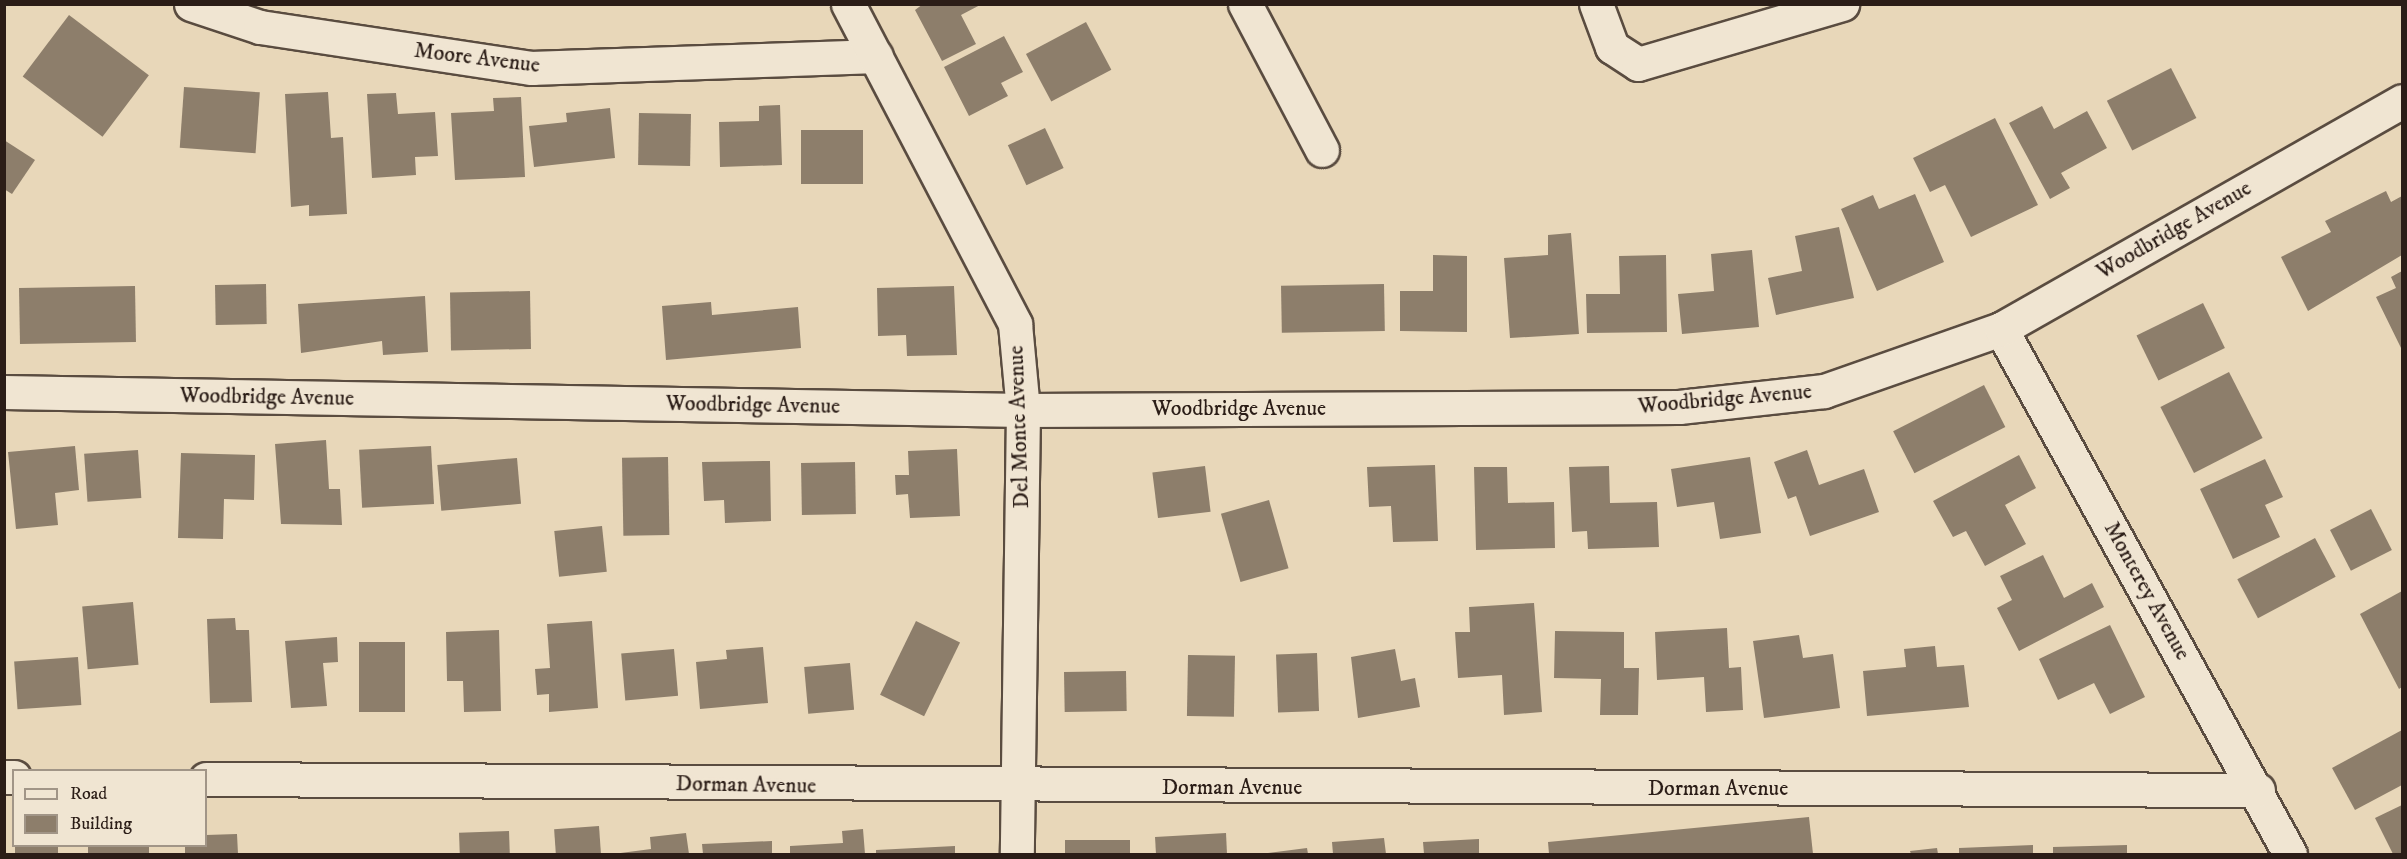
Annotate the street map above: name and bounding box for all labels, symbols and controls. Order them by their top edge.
street label: Moore Avenue [413,37,541,79]
street label: Woodbridge Avenue [2092,175,2256,285]
street label: Del Monte Avenue [1003,345,1035,509]
street label: Woodbridge Avenue [1637,378,1813,420]
street label: Woodbridge Avenue [180,382,354,412]
street label: Woodbridge Avenue [666,390,840,420]
street label: Woodbridge Avenue [1152,396,1326,422]
street label: Monterey Avenue [2098,517,2196,665]
legend [12,769,207,847]
street label: Dorman Avenue [675,771,817,799]
street label: Dorman Avenue [1162,775,1302,801]
street label: Dorman Avenue [1648,776,1788,802]
text: Road [70,783,107,805]
text: Building [70,813,132,835]

